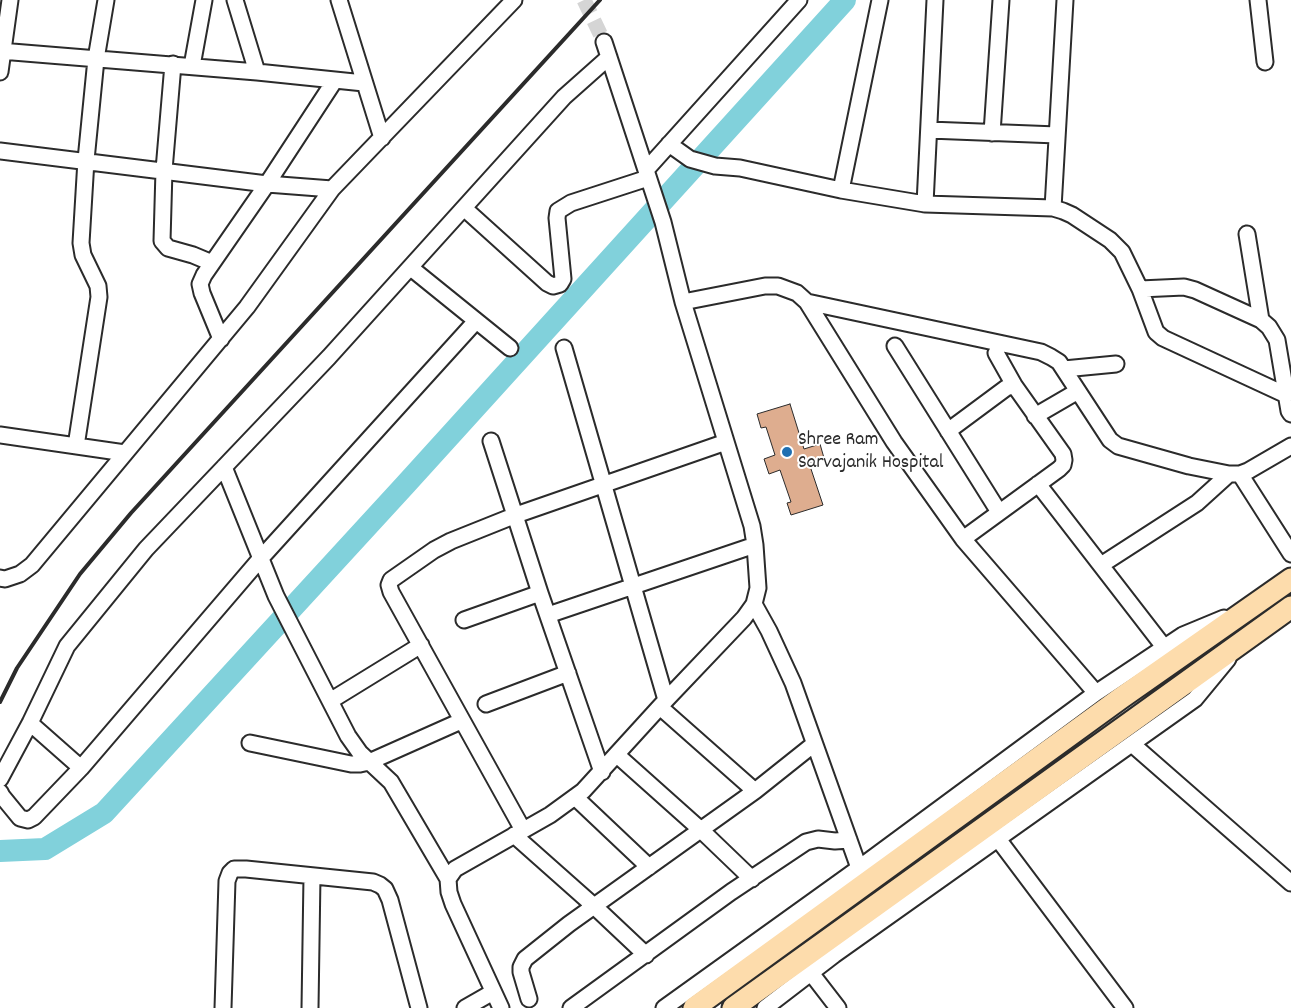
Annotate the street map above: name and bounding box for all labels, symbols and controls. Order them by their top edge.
place label: Shree Ram Sarvajanik Hospital [798,429,944,476]
marker: Shree Ram Sarvajanik Hospital [780,445,794,459]

